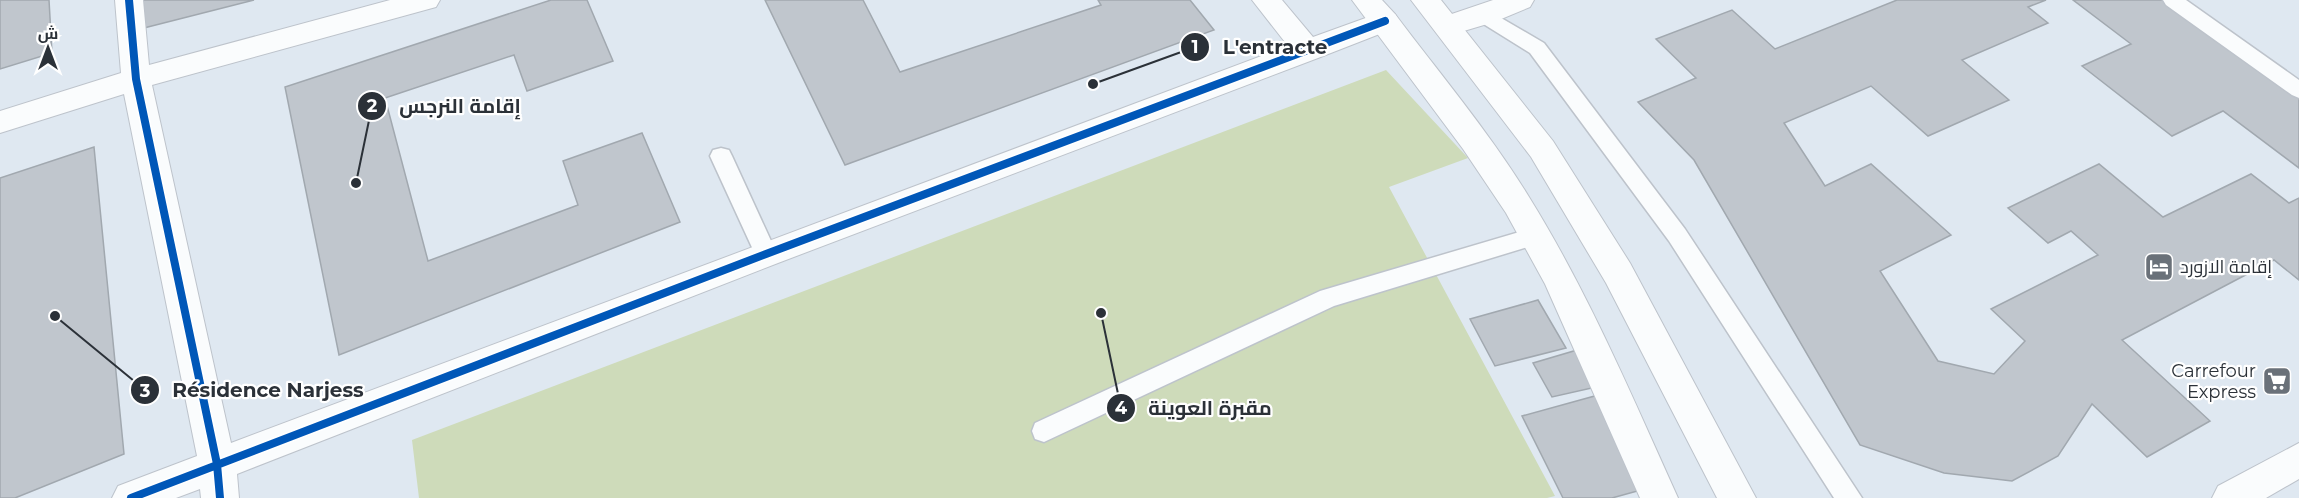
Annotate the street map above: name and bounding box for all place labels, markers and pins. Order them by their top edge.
callout: L'entracte [1180,28,1339,66]
callout: إقامة النرجس [357,87,533,125]
hotel icon: إقامة الازورد [2143,251,2175,283]
place label: إقامة الازورد [2180,256,2272,278]
place label: Carrefour Express [2171,360,2256,403]
supermarket icon: Carrefour Express [2261,365,2293,397]
callout: Résidence Narjess [130,371,376,409]
callout: مقبرة العوينة [1106,389,1284,427]

